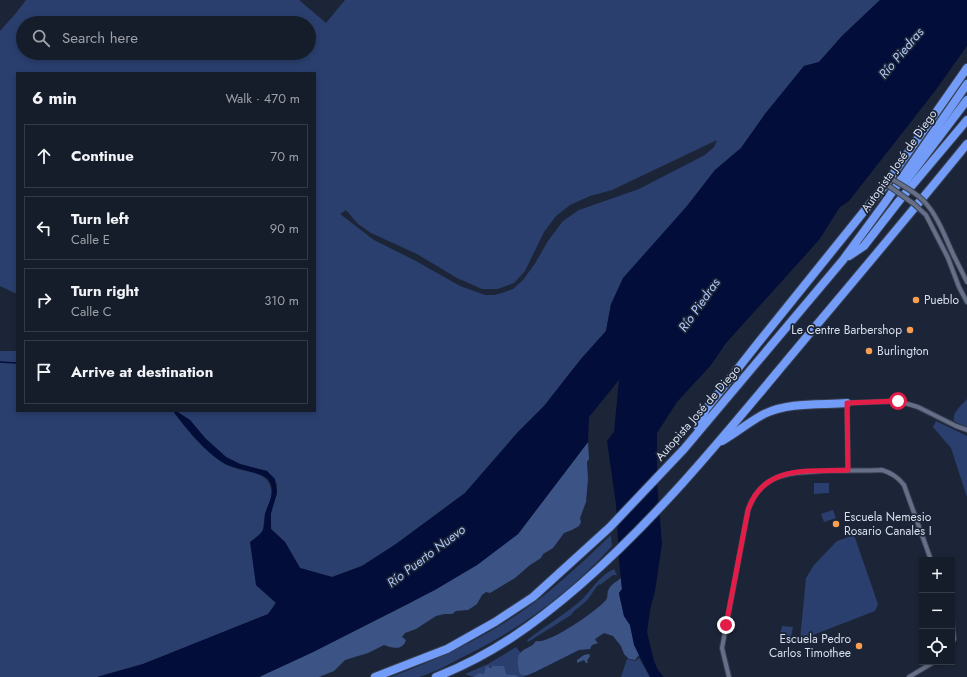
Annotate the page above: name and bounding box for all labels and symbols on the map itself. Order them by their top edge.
water label: Río Piedras [874,23,929,83]
street label: Autopista José de Diego [857,106,942,216]
water label: Río Piedras [674,274,725,336]
place label: Pueblo [924,291,959,309]
marker: Pueblo [911,295,921,305]
place label: Le Centre Barbershop [791,321,902,339]
marker: Le Centre Barbershop [905,325,915,335]
place label: Burlington [877,342,929,360]
marker: Burlington [864,346,874,356]
street label: Autopista José de Diego [651,361,745,465]
route start [889,392,907,410]
place label: Escuela Nemesio Rosario Canales I [844,508,932,540]
marker: Escuela Nemesio Rosario Canales I [831,519,841,529]
water label: Río Puerto Nuevo [383,520,469,592]
route end [717,616,735,634]
place label: Escuela Pedro Carlos Timothee [769,630,851,662]
marker: Escuela Pedro Carlos Timothee [854,641,864,651]

